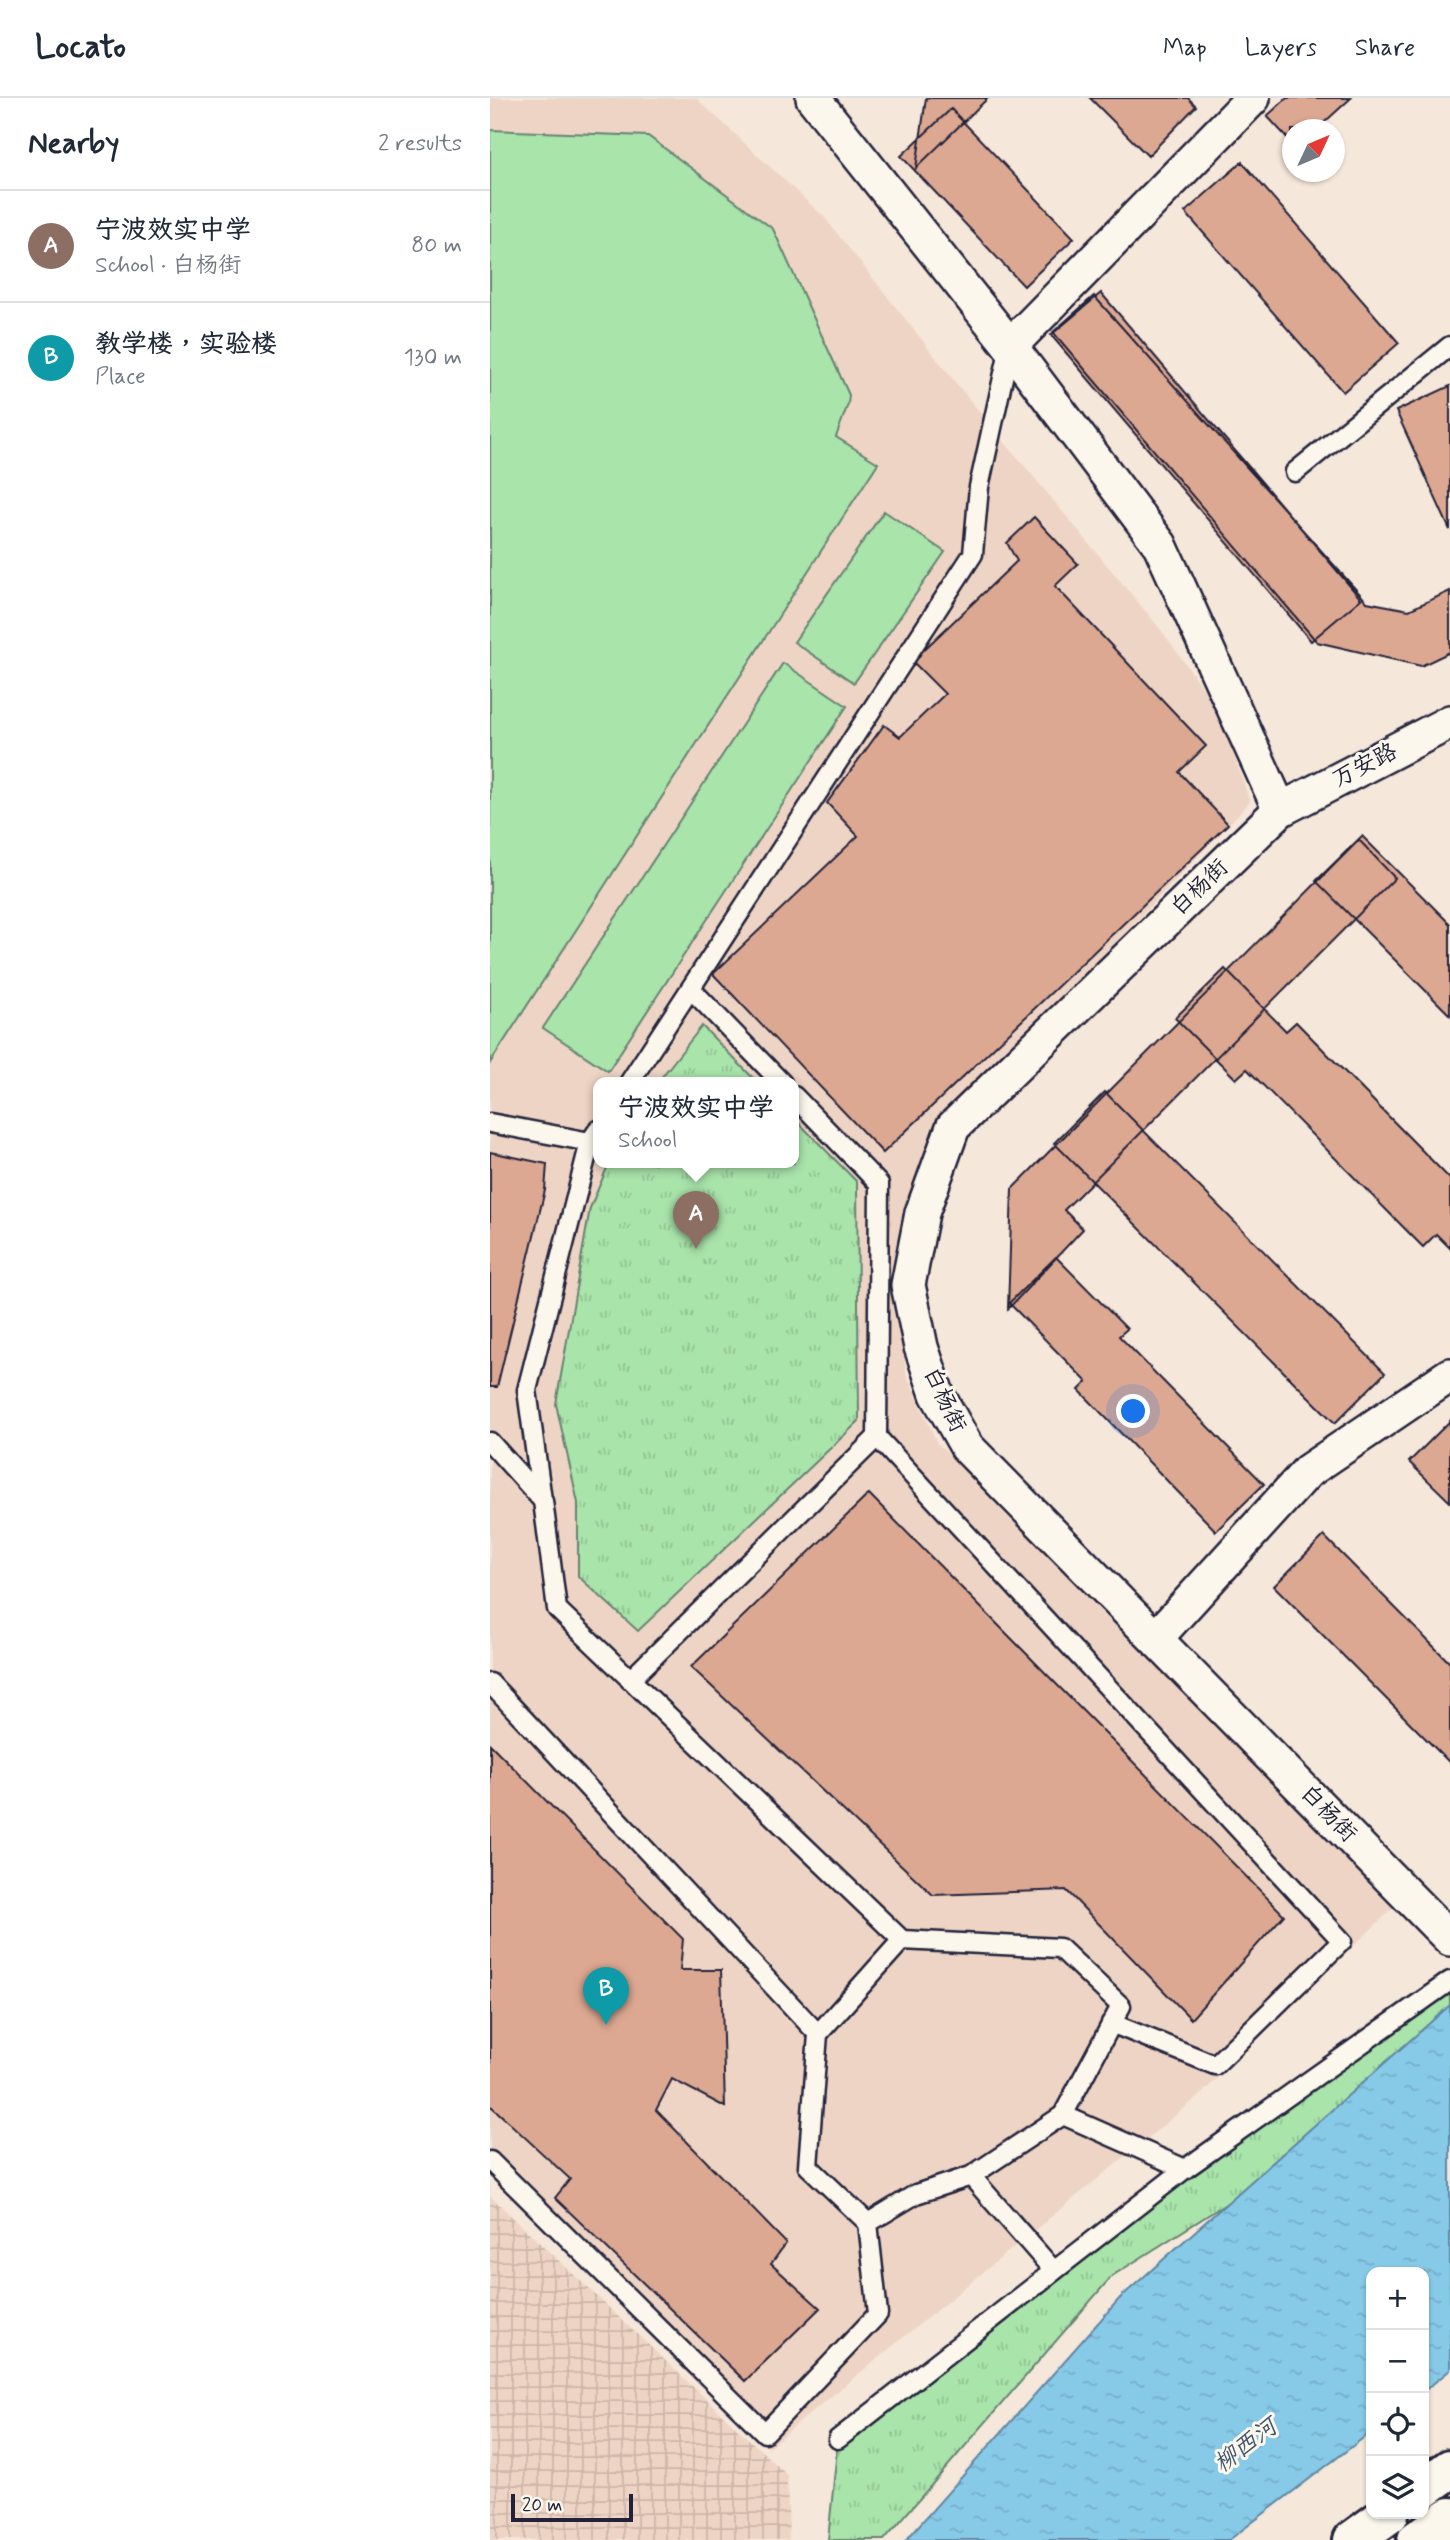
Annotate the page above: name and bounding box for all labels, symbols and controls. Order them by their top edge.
text: Locato [35,26,126,70]
text: Map [1163,33,1207,64]
text: Layers [1245,33,1317,64]
text: Share [1355,33,1415,64]
north arrow [1282,119,1345,182]
text: Nearby [28,124,119,163]
text: 2 results [378,129,462,159]
text: 宁波效实中学 [95,214,251,248]
text: A [43,231,59,261]
text: 80 m [411,231,462,261]
text: School · 白杨街 [95,251,241,281]
text: 教学楼，实验楼 [95,328,277,362]
text: B [44,343,58,373]
text: 130 m [404,343,462,373]
text: Place [95,362,146,392]
street label: 万安路 [1327,737,1403,795]
street label: 白杨街 [1165,853,1235,923]
popup [593,1077,799,1168]
text: 宁波效实中学 [618,1092,774,1126]
text: School [618,1126,678,1156]
pin: A [673,1191,719,1249]
street label: 白杨街 [916,1362,972,1438]
your location [1116,1394,1150,1428]
street label: 白杨街 [1293,1779,1363,1849]
pin: B [583,1967,629,2025]
map controls [1366,2267,1429,2519]
button: + [1366,2267,1429,2330]
button: − [1366,2330,1429,2393]
button: locate [1366,2393,1429,2456]
water label: 柳西河 [1208,2410,1287,2480]
button: layers [1366,2456,1429,2519]
scale bar [511,2491,634,2523]
text: 20 m [522,2493,562,2518]

